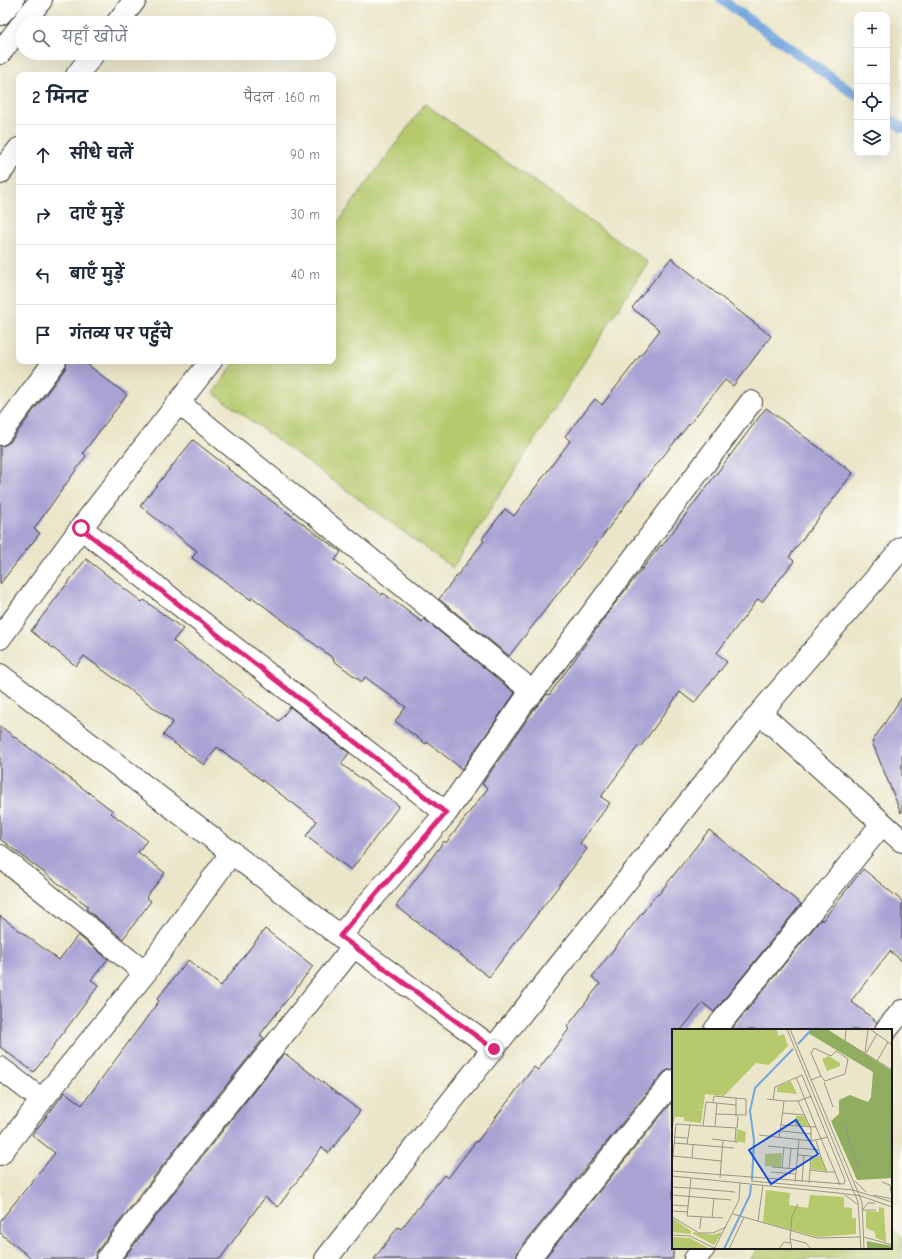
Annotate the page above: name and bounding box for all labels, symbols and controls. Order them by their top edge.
map controls [854,12,890,156]
button: + [854,12,890,48]
search box [16,16,336,60]
icon: search [30,27,52,49]
text: यहाँ खोजें [62,28,128,46]
button: − [854,48,890,84]
button: locate [854,84,890,120]
text: 2 मिनट [32,88,88,107]
text: पैदल · 160 m [244,90,320,105]
button: layers [854,120,890,156]
icon: ahead [32,144,54,166]
text: सीधे चलें [70,145,133,163]
text: 90 m [290,147,320,162]
icon: right [32,204,54,226]
text: दाएँ मुड़ें [70,205,124,223]
text: 30 m [290,207,320,222]
icon: left [32,264,54,286]
text: बाएँ मुड़ें [70,265,124,283]
text: 40 m [291,267,320,282]
icon: arrive [32,324,54,346]
text: गंतव्य पर पहुँचे [70,325,172,343]
route start [72,519,90,537]
inset map [672,1029,892,1249]
route end [485,1040,503,1058]

